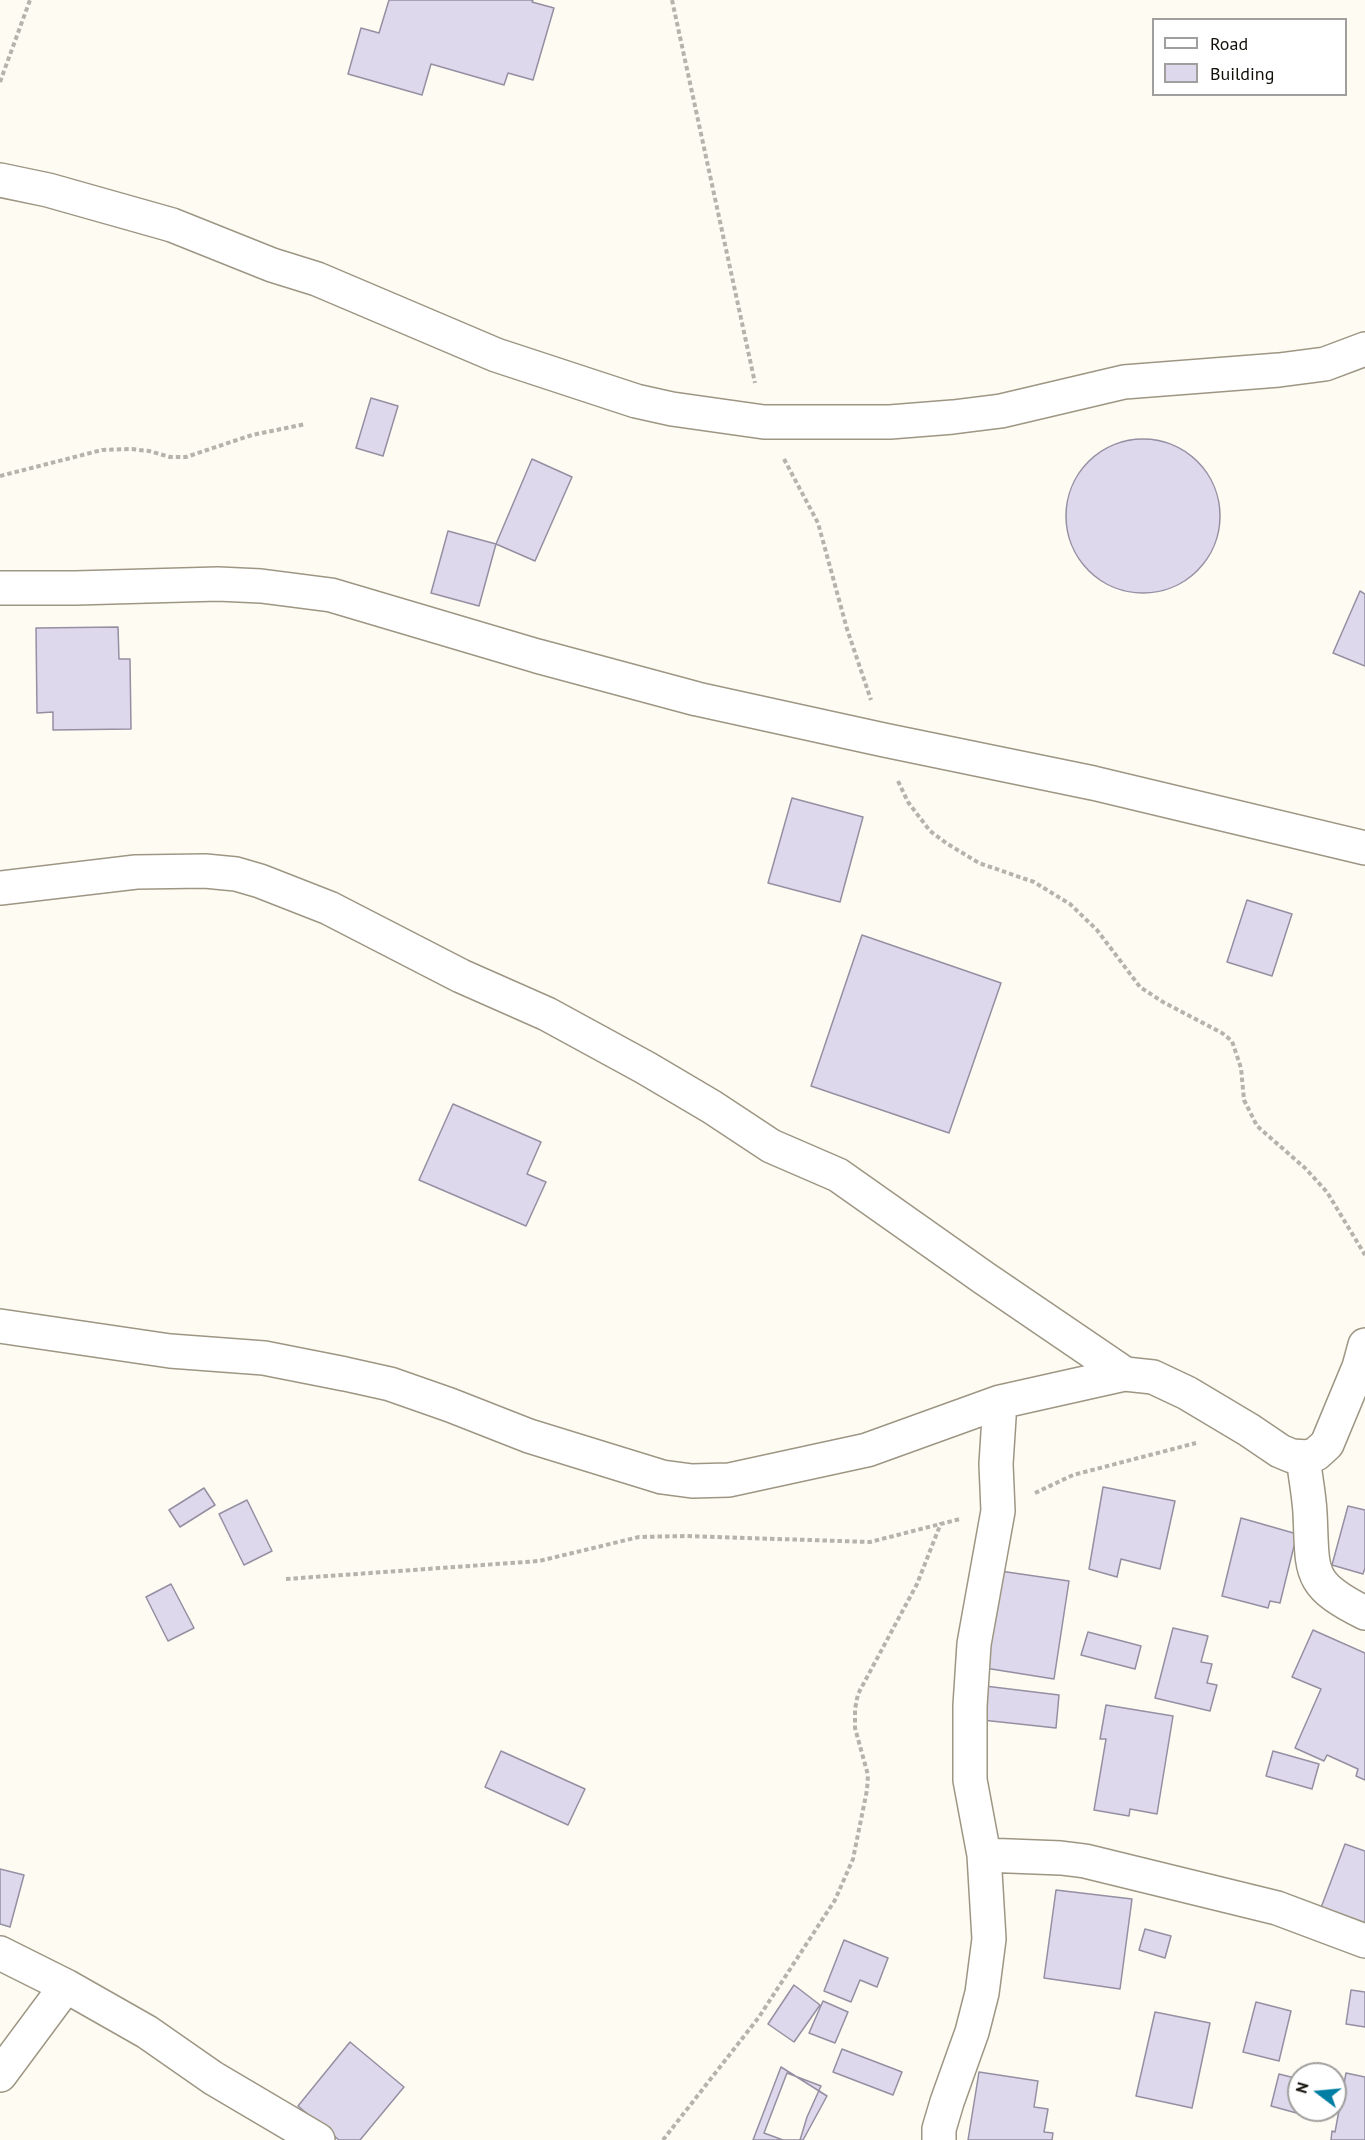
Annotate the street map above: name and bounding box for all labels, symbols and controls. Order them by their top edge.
legend [1152,18,1347,96]
text: Road [1210,32,1248,55]
text: Building [1210,62,1274,85]
north arrow [1287,2062,1347,2122]
text: N [1291,2080,1313,2095]

